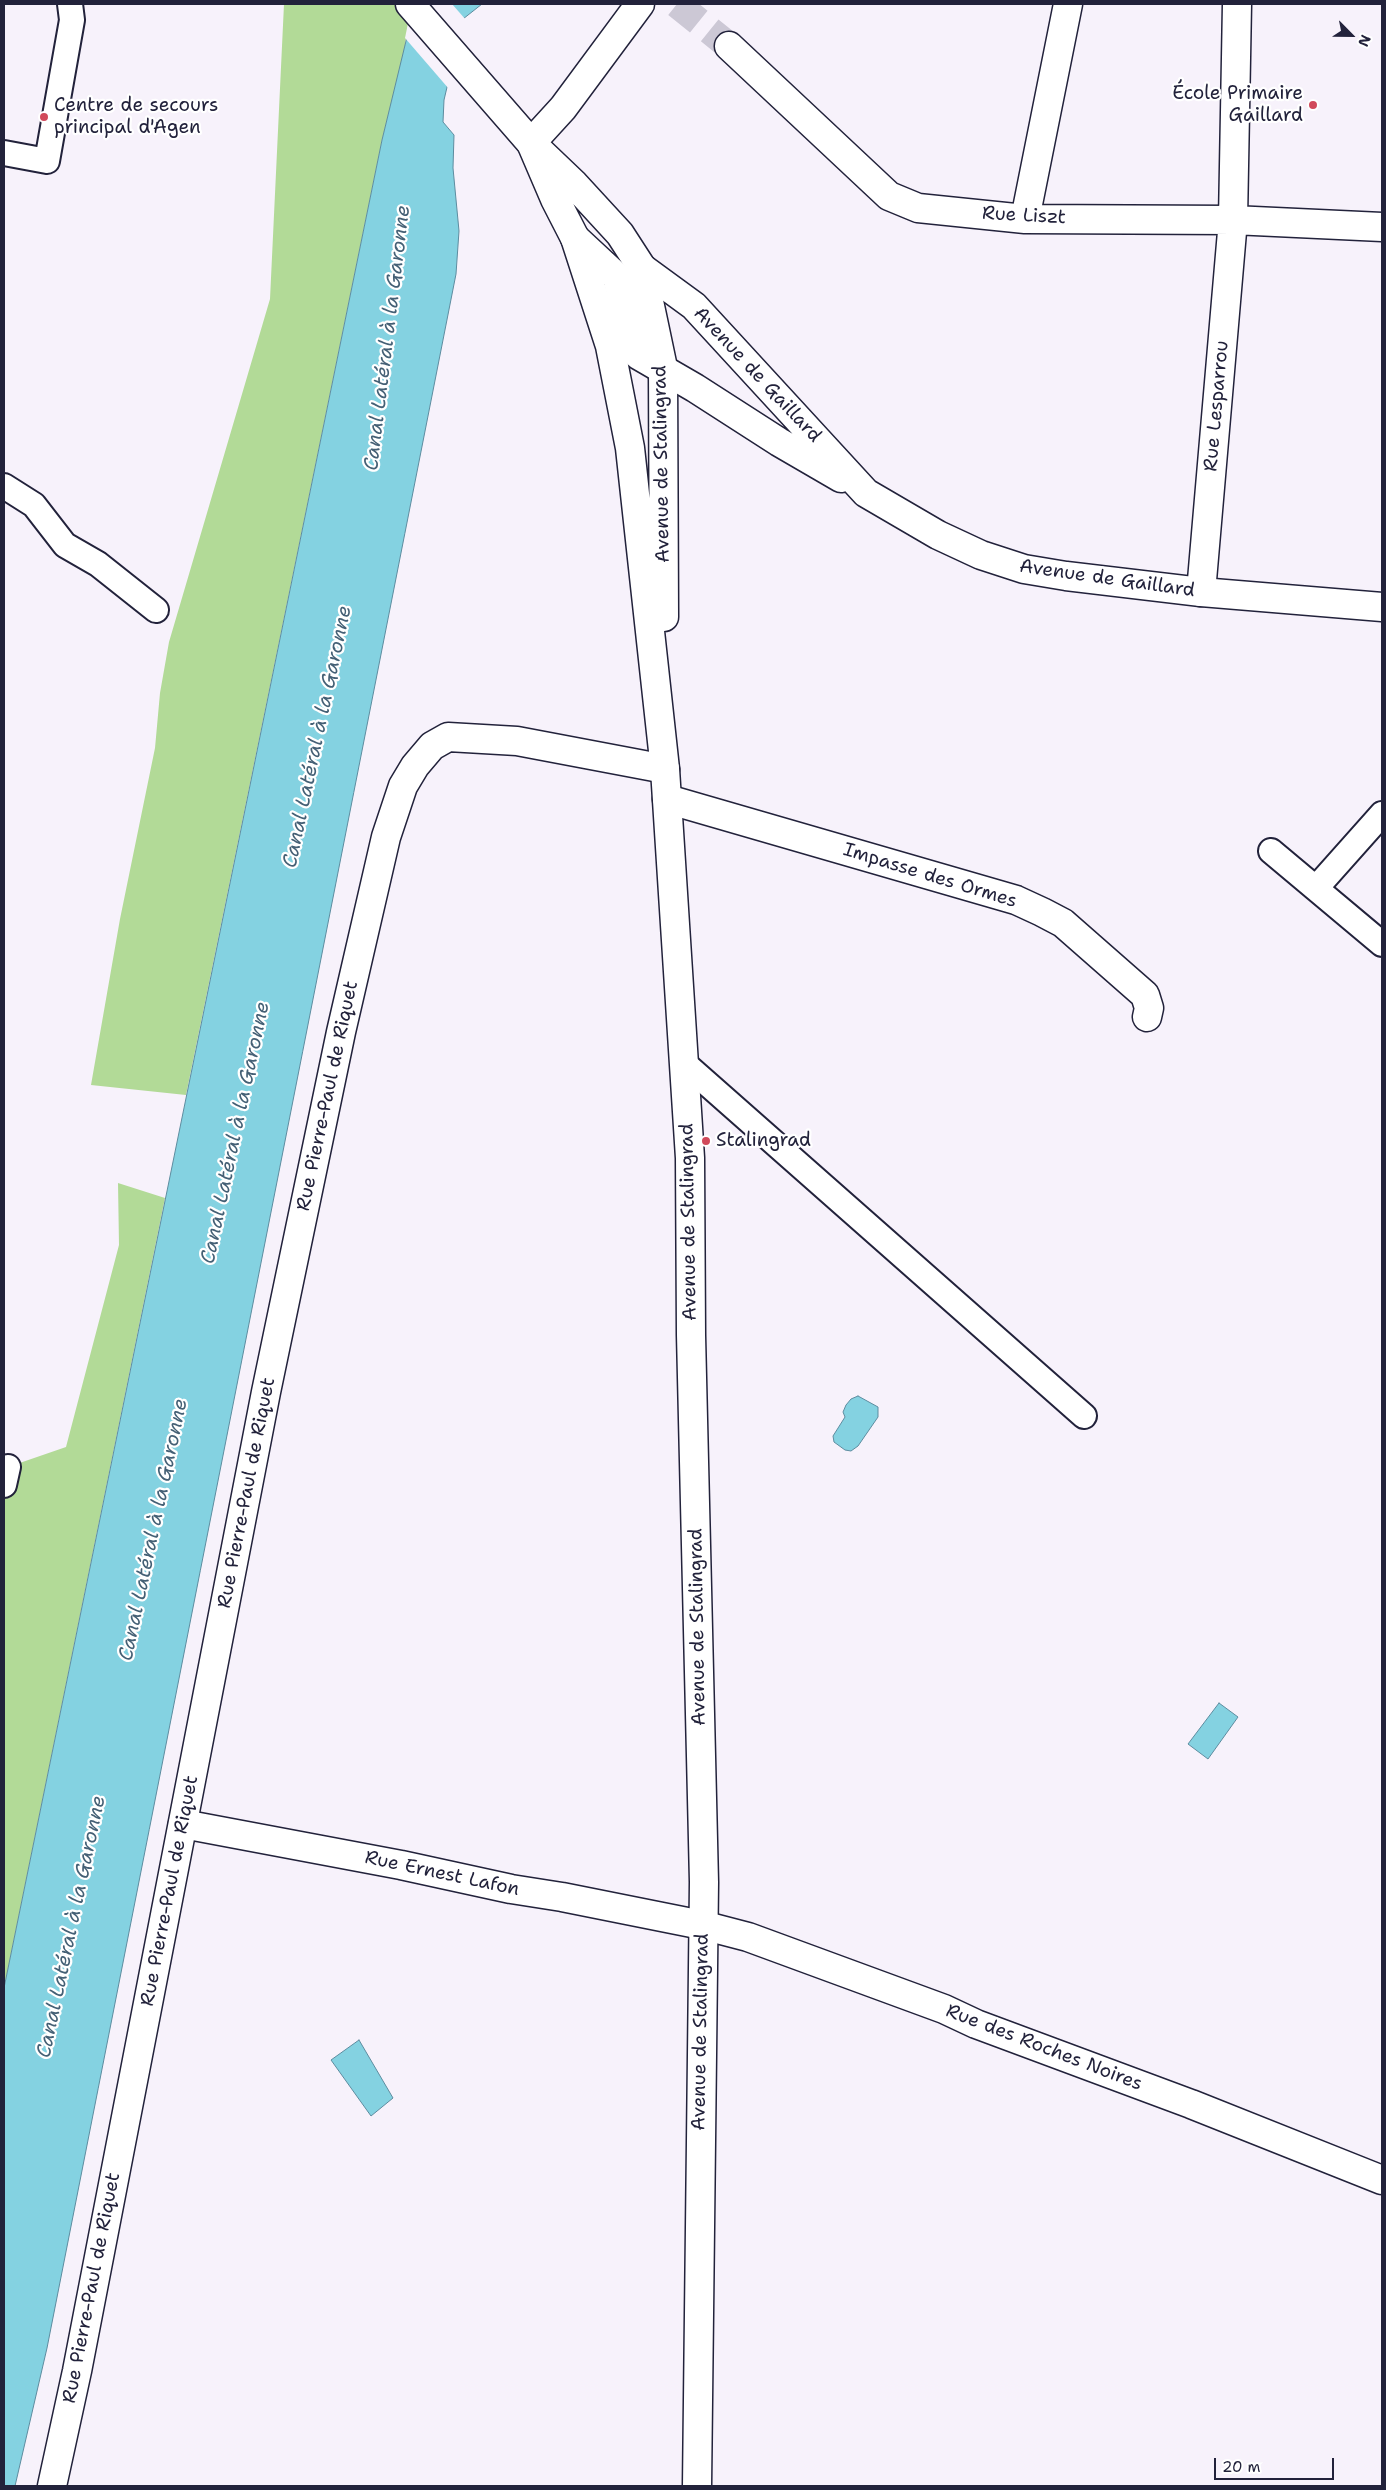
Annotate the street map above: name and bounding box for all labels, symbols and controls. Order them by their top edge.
north arrow [1326,10,1376,60]
text: N [1354,32,1375,49]
place label: École Primaire Gaillard [1172,83,1303,127]
place label: Centre de secours principal d'Agen [54,95,218,139]
marker: École Primaire Gaillard [1307,99,1319,111]
marker: Centre de secours principal d'Agen [38,111,50,123]
street label: Rue Liszt [982,202,1066,230]
water label: Canal Latéral à la Garonne [360,204,416,472]
street label: Avenue de Gaillard [688,302,826,448]
street label: Rue Lesparrou [1200,340,1234,472]
street label: Avenue de Stalingrad [649,365,675,563]
street label: Avenue de Gaillard [1018,555,1196,603]
water label: Canal Latéral à la Garonne [278,604,358,870]
street label: Impasse des Ormes [840,839,1020,913]
street label: Rue Pierre-Paul de Riquet [292,979,364,1213]
water label: Canal Latéral à la Garonne [196,1000,276,1266]
street label: Avenue de Stalingrad [676,1123,702,1321]
place label: Stalingrad [716,1130,811,1152]
marker: Stalingrad [700,1135,712,1147]
street label: Rue Pierre-Paul de Riquet [213,1376,281,1610]
water label: Canal Latéral à la Garonne [114,1397,194,1663]
street label: Avenue de Stalingrad [685,1528,711,1726]
street label: Rue Pierre-Paul de Riquet [136,1774,204,2008]
water label: Canal Latéral à la Garonne [32,1794,112,2060]
street label: Rue Ernest Lafon [363,1846,521,1902]
street label: Avenue de Stalingrad [688,1933,714,2131]
street label: Rue des Roches Noires [943,2000,1145,2096]
street label: Rue Pierre-Paul de Riquet [58,2171,126,2405]
scale bar [1216,2448,1336,2480]
text: 20 m [1222,2457,1261,2477]

